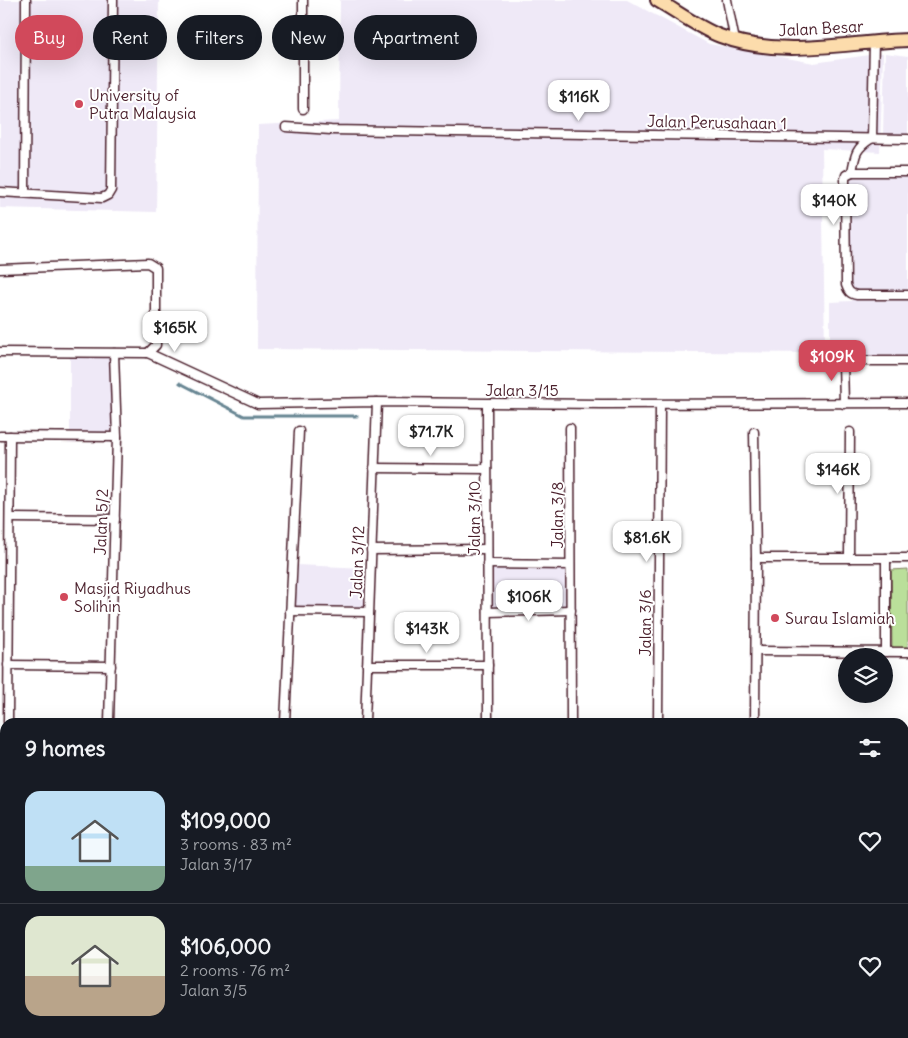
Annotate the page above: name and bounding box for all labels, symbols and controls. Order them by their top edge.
chip: Buy [15,15,83,60]
chip: Rent [93,15,167,60]
chip: Filters [177,15,262,60]
chip: New [272,15,344,60]
chip: Apartment [354,15,477,60]
street label: Jalan Besar [778,16,864,40]
pin: $116K [544,80,614,122]
place label: University of Putra Malaysia [89,85,196,123]
text: $116K [559,86,599,106]
marker: University of Putra Malaysia [73,98,85,110]
street label: Jalan Perusahaan 1 [647,111,787,133]
pin: $140K [799,184,869,226]
text: $140K [812,190,856,210]
pin: $165K [140,310,210,353]
text: $165K [153,317,197,337]
pin: $109K [797,340,867,382]
text: $109K [810,346,854,366]
street label: Jalan 3/15 [485,380,559,400]
pin: $71.7K [390,414,472,457]
text: $71.7K [409,421,453,441]
pin: $146K [803,452,873,495]
text: $146K [816,459,860,479]
street label: Jalan 3/10 [464,481,484,555]
street label: Jalan 3/8 [547,481,567,549]
street label: Jalan 5/2 [90,488,112,556]
pin: $81.6K [606,520,688,563]
street label: Jalan 3/12 [346,525,368,599]
text: $81.6K [624,527,670,547]
place label: Masjid Riyadhus Solihin [74,578,191,616]
pin: $106K [494,580,564,622]
text: $106K [507,586,551,606]
street label: Jalan 3/6 [635,589,655,657]
marker: Masjid Riyadhus Solihin [58,591,70,603]
place label: Surau Islamiah [785,608,895,628]
pin: $143K [392,612,462,654]
marker: Surau Islamiah [769,612,781,624]
text: $143K [405,618,449,638]
map controls [838,648,893,703]
button: layers [838,648,893,703]
icon: filters [856,734,884,762]
text: 9 homes [25,735,105,762]
text: $109,000 [180,807,271,834]
icon: home [65,811,125,871]
icon: heart [856,827,884,855]
text: 3 rooms · 83 m² [180,834,292,854]
text: Jalan 3/17 [180,854,252,874]
text: $106,000 [180,933,271,960]
icon: home [65,936,125,996]
icon: heart [856,952,884,980]
text: 2 rooms · 76 m² [180,960,290,980]
text: Jalan 3/5 [180,980,247,1000]

